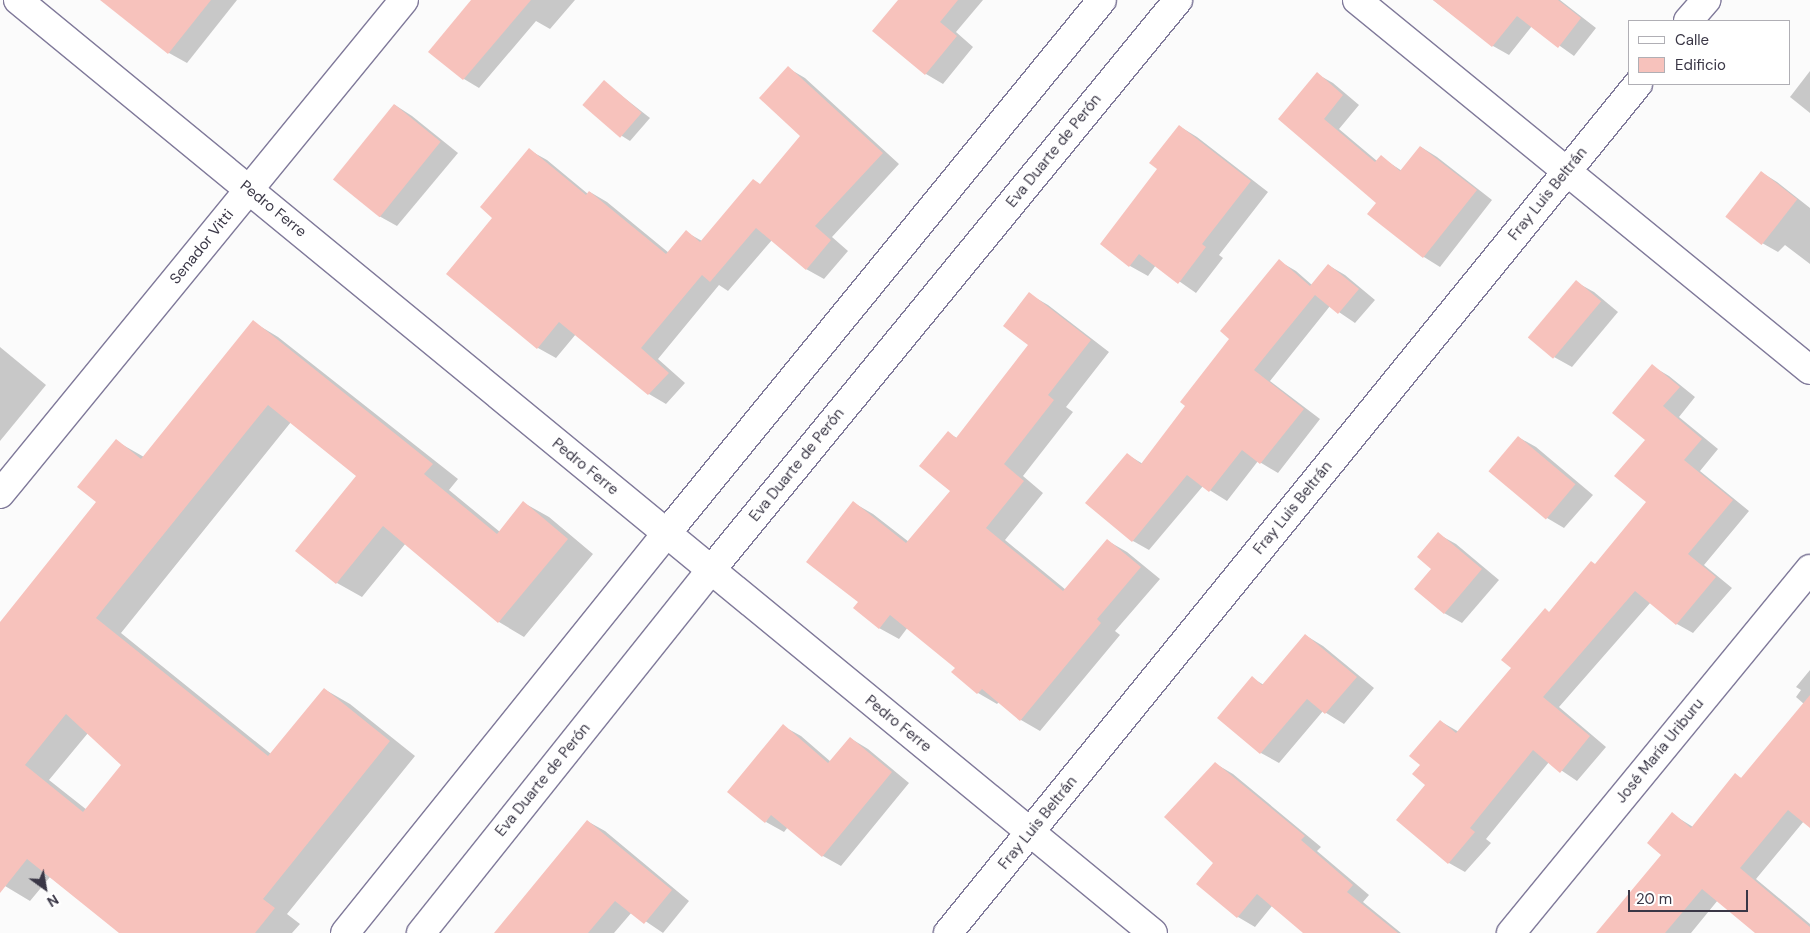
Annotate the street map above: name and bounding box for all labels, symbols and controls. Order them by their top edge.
legend [1628,20,1790,85]
text: Calle [1675,30,1709,50]
text: Edificio [1675,55,1726,75]
street label: Eva Duarte de Perón [1003,91,1105,211]
street label: Fray Luis Beltrán [1505,144,1591,244]
street label: Pedro Ferre [236,177,310,241]
street label: Senador Vitti [166,206,238,288]
street label: Eva Duarte de Perón [746,405,848,525]
street label: Pedro Ferre [548,435,622,499]
street label: Fray Luis Beltrán [1250,458,1336,558]
street label: Pedro Ferre [861,692,935,756]
street label: José María Uriburu [1612,695,1708,807]
street label: Eva Duarte de Perón [492,720,594,840]
street label: Fray Luis Beltrán [995,773,1081,873]
north arrow [20,863,70,913]
scale bar [1630,880,1750,912]
text: 20 m [1636,889,1672,909]
text: N [44,890,62,911]

